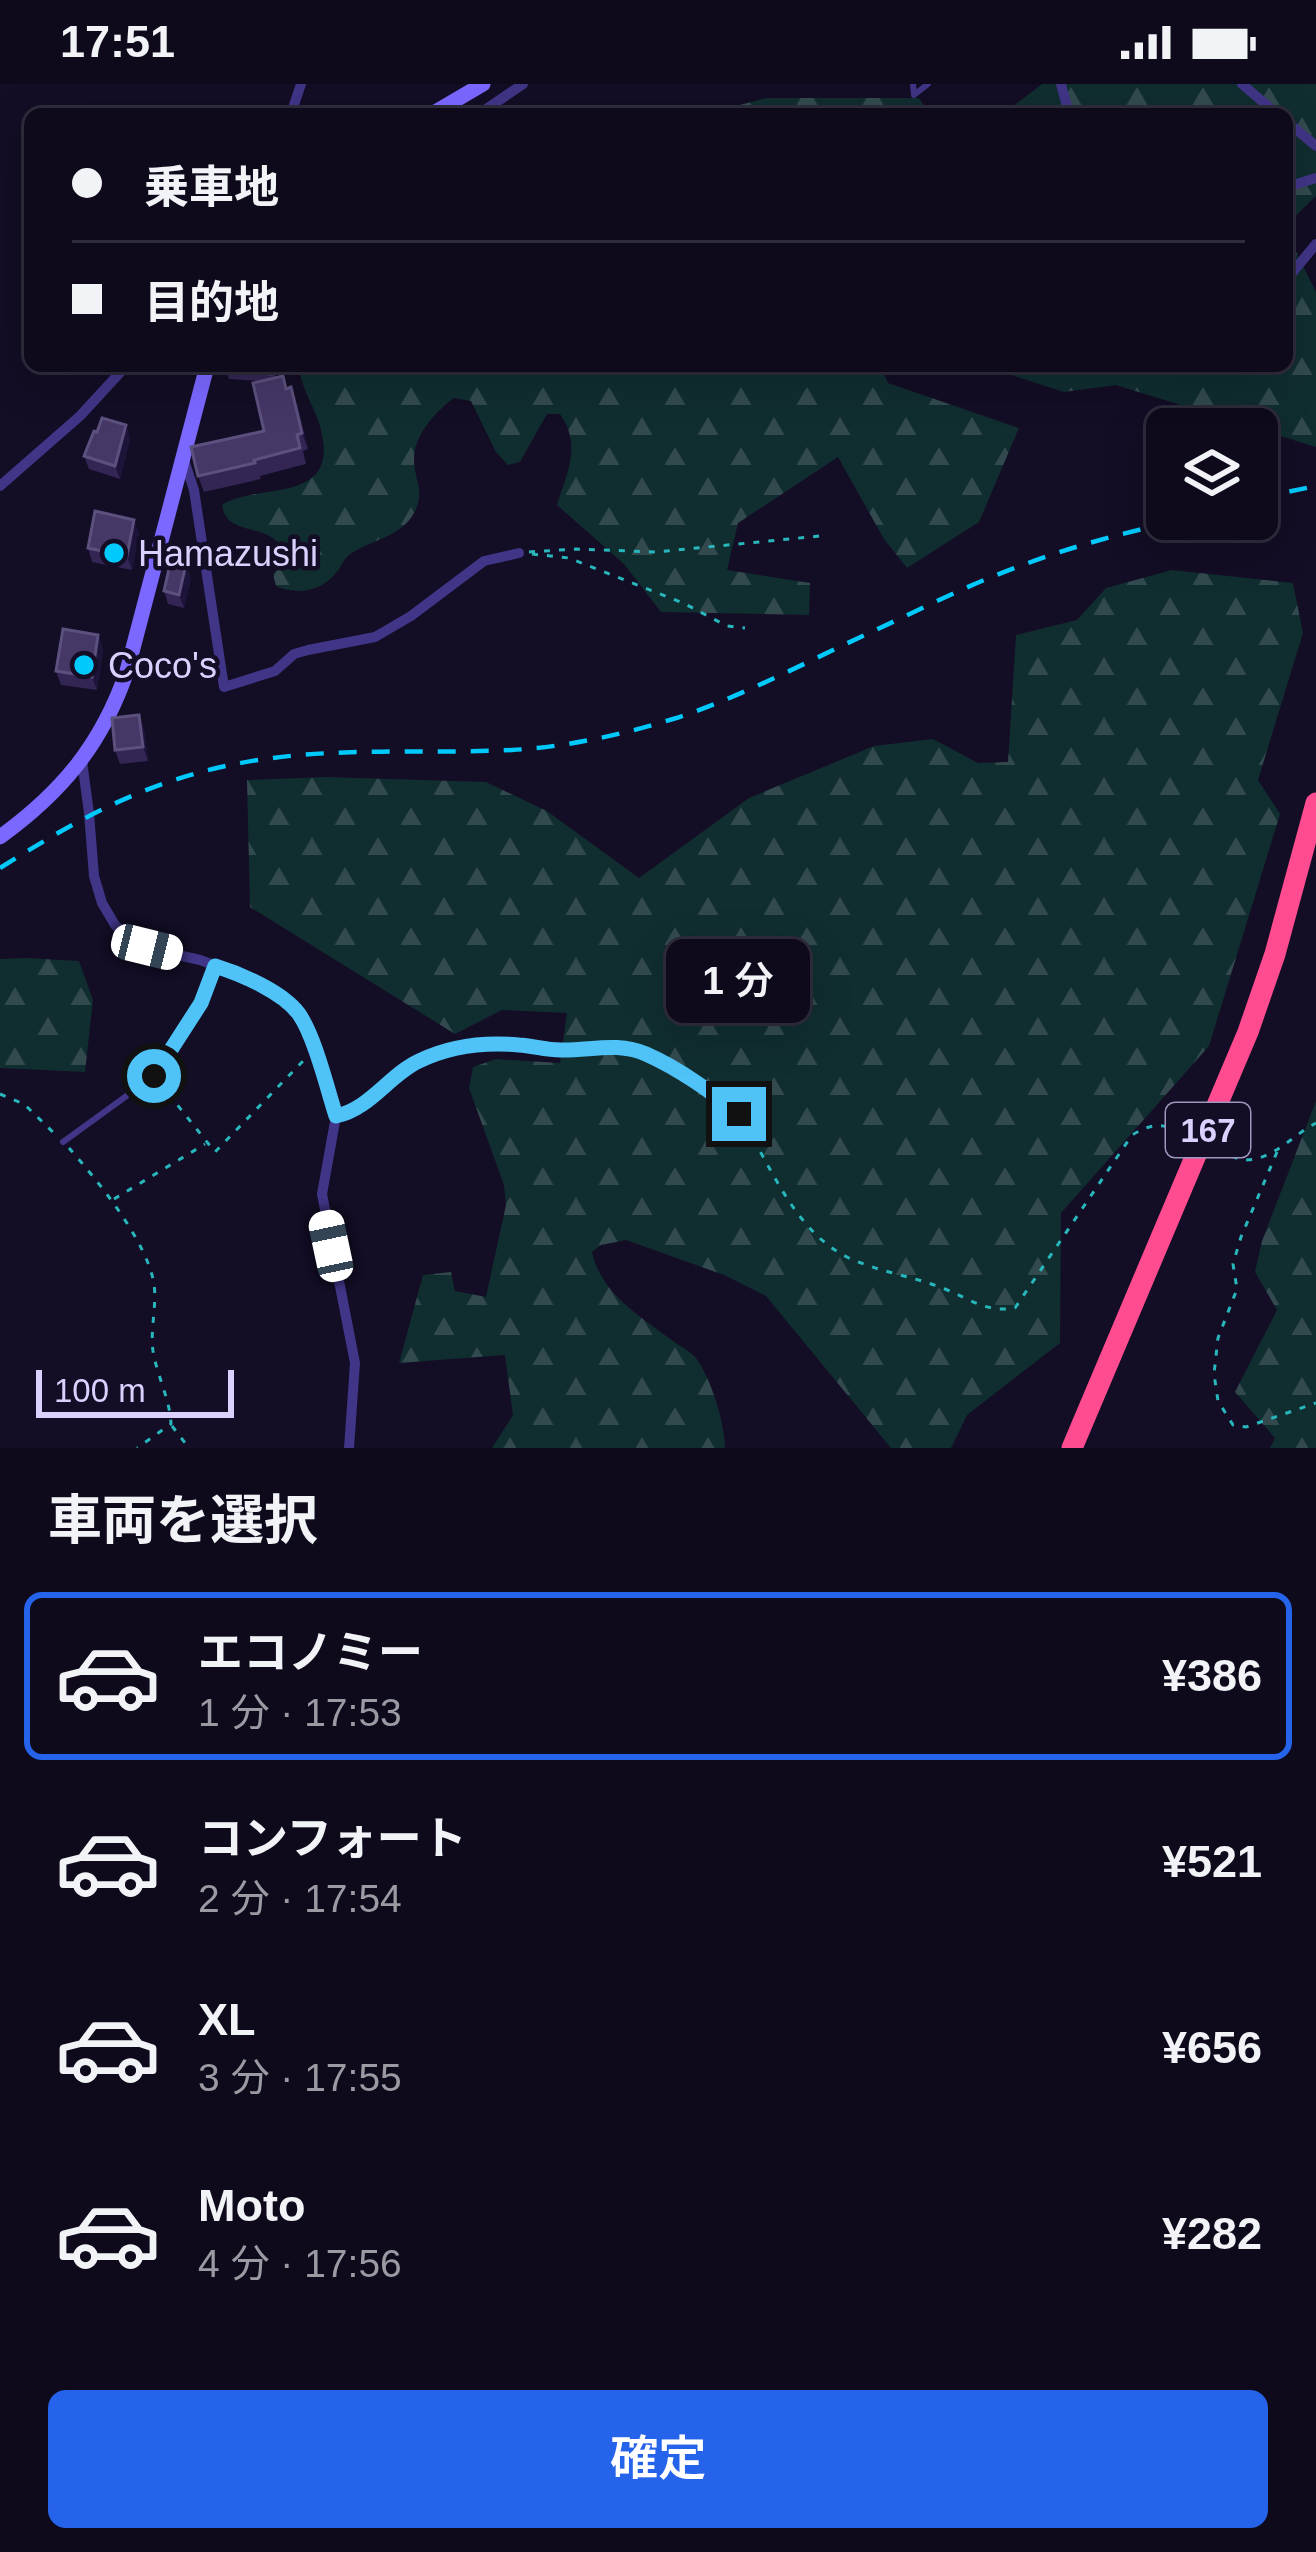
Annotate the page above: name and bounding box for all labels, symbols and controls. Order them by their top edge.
text: 17:51 [60,16,175,67]
text: 乗車地 [144,162,279,213]
text: 目的地 [144,277,279,328]
map controls [1146,408,1278,540]
button: layers [1146,408,1278,540]
place label: Hamazushi [138,533,318,574]
marker: Hamazushi [101,540,127,566]
place label: Coco's [108,645,217,686]
marker: Coco's [71,652,97,678]
car [108,921,186,973]
callout: 1 分 [667,940,811,1024]
text: 1 分 [702,959,774,1002]
route start [127,1049,181,1103]
route end [712,1087,766,1141]
road number: 167 [1166,1103,1250,1157]
car [306,1207,356,1285]
scale bar [36,1364,234,1417]
text: 100 m [54,1372,146,1409]
text: 車両を選択 [48,1490,318,1550]
icon: car [54,1622,162,1730]
text: エコノミー [198,1627,423,1678]
text: ¥386 [1162,1650,1262,1701]
text: 1 分 · 17:53 [198,1691,402,1734]
icon: car [54,1808,162,1916]
text: コンフォート [198,1813,467,1864]
text: ¥521 [1162,1836,1262,1887]
text: 2 分 · 17:54 [198,1877,402,1920]
icon: car [54,1994,162,2102]
text: XL [198,1994,256,2045]
text: ¥656 [1162,2022,1262,2073]
text: 3 分 · 17:55 [198,2056,402,2099]
icon: car [54,2180,162,2288]
text: Moto [198,2180,305,2231]
text: ¥282 [1162,2208,1262,2259]
text: 4 分 · 17:56 [198,2242,402,2285]
button: 確定 [48,2390,1268,2528]

